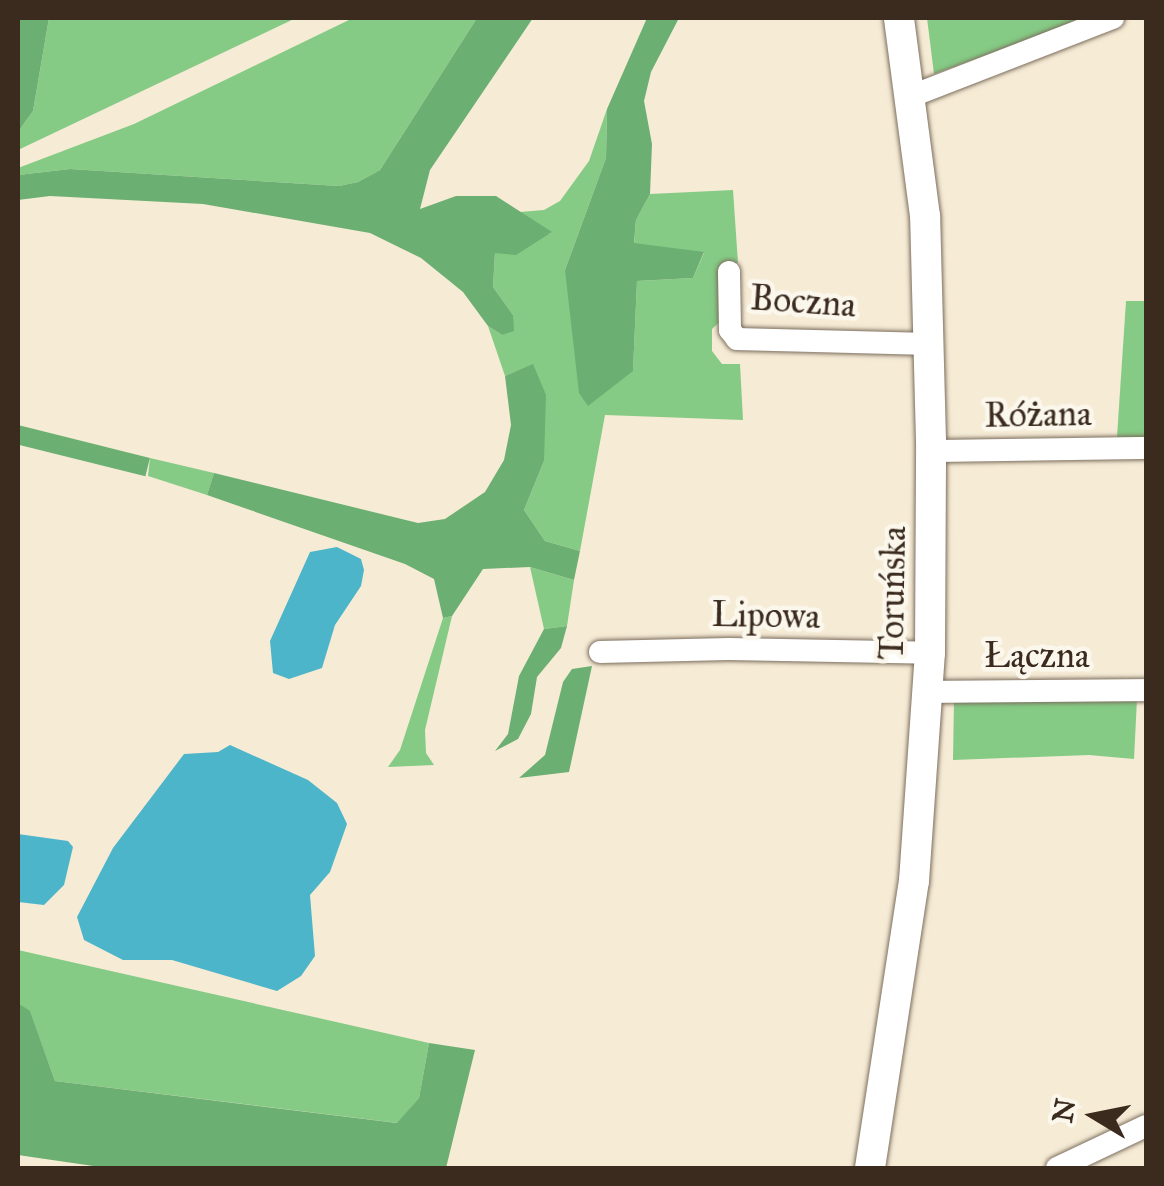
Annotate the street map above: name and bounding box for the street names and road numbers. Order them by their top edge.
street label: Boczna [749,277,857,327]
street label: Różana [984,393,1092,437]
street label: Toruńska [871,526,915,660]
street label: Lipowa [711,594,821,638]
street label: Łączna [984,635,1090,677]

